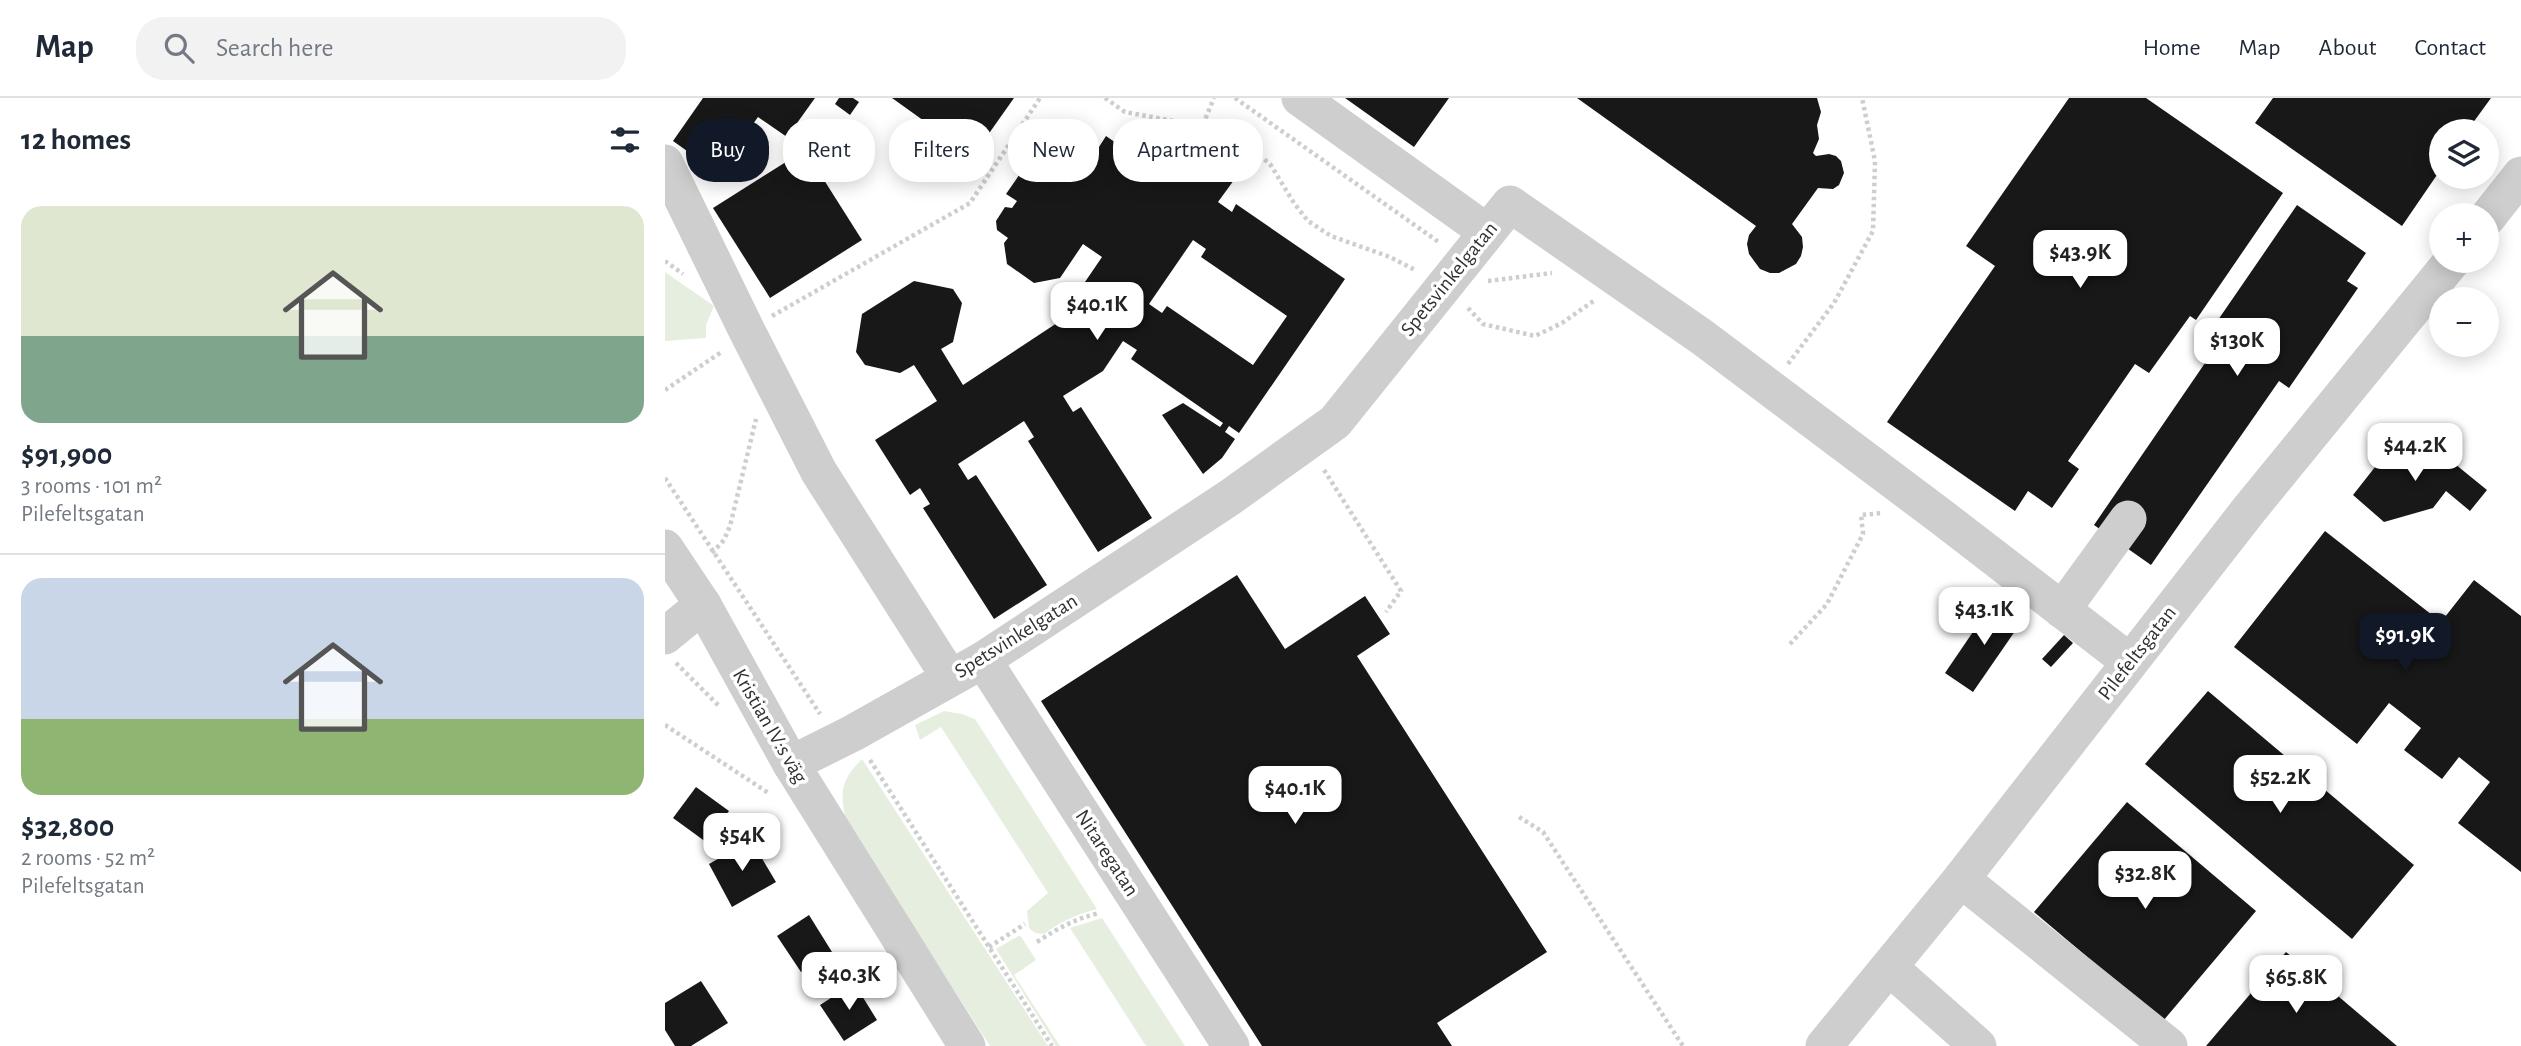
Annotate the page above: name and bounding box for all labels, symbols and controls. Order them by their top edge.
search box [136,17,626,80]
icon: search [160,29,198,67]
text: Map [35,31,94,64]
text: Search here [216,35,334,61]
text: Home [2143,36,2201,60]
text: Map [2239,36,2281,60]
text: About [2319,36,2376,60]
text: Contact [2414,36,2486,60]
chip: Buy [686,119,769,182]
chip: Rent [783,119,875,182]
chip: Filters [889,119,994,182]
chip: New [1008,119,1099,182]
chip: Apartment [1113,119,1263,182]
map controls [2429,119,2499,357]
button: layers [2429,119,2499,189]
icon: filters [606,121,644,159]
text: 12 homes [21,125,131,155]
button: + [2429,203,2499,273]
street label: Spetsvinkelgatan [1397,218,1501,340]
pin: $43.9K [2023,230,2137,290]
text: $43.9K [2049,241,2111,264]
icon: home [270,252,396,378]
pin: $40.1K [1040,282,1154,342]
button: − [2429,287,2499,357]
text: $40.1K [1067,293,1127,316]
pin: $130K [2188,318,2286,378]
text: $130K [2210,329,2264,352]
pin: $44.2K [2358,424,2472,483]
text: $44.2K [2383,434,2447,457]
text: $91,900 [21,440,112,470]
text: 3 rooms · 101 m² [21,475,162,498]
text: Pilefeltsgatan [21,503,145,526]
pin: $43.1K [1927,588,2041,647]
street label: Spetsvinkelgatan [951,590,1081,682]
text: $43.1K [1955,598,2013,621]
street label: Pilefeltsgatan [2094,602,2180,704]
pin: $91.9K [2348,614,2462,673]
icon: home [270,624,396,750]
text: $91.9K [2375,624,2435,647]
street label: Kristian IV:s väg [729,665,812,787]
pin: $52.2K [2223,756,2337,815]
pin: $40.1K [1238,766,1352,826]
text: $52.2K [2250,766,2310,789]
text: $40.1K [1265,777,1325,800]
street label: Nitaregatan [1071,806,1143,900]
text: $32,800 [21,812,114,842]
pin: $54K [701,814,783,873]
text: $54K [719,824,765,847]
text: 2 rooms · 52 m² [21,847,155,870]
pin: $32.8K [2088,852,2202,911]
text: $32.8K [2114,862,2176,885]
text: Pilefeltsgatan [21,875,145,898]
pin: $40.3K [792,953,906,1012]
pin: $65.8K [2239,956,2353,1015]
text: $40.3K [818,963,880,986]
text: $65.8K [2265,966,2327,989]

